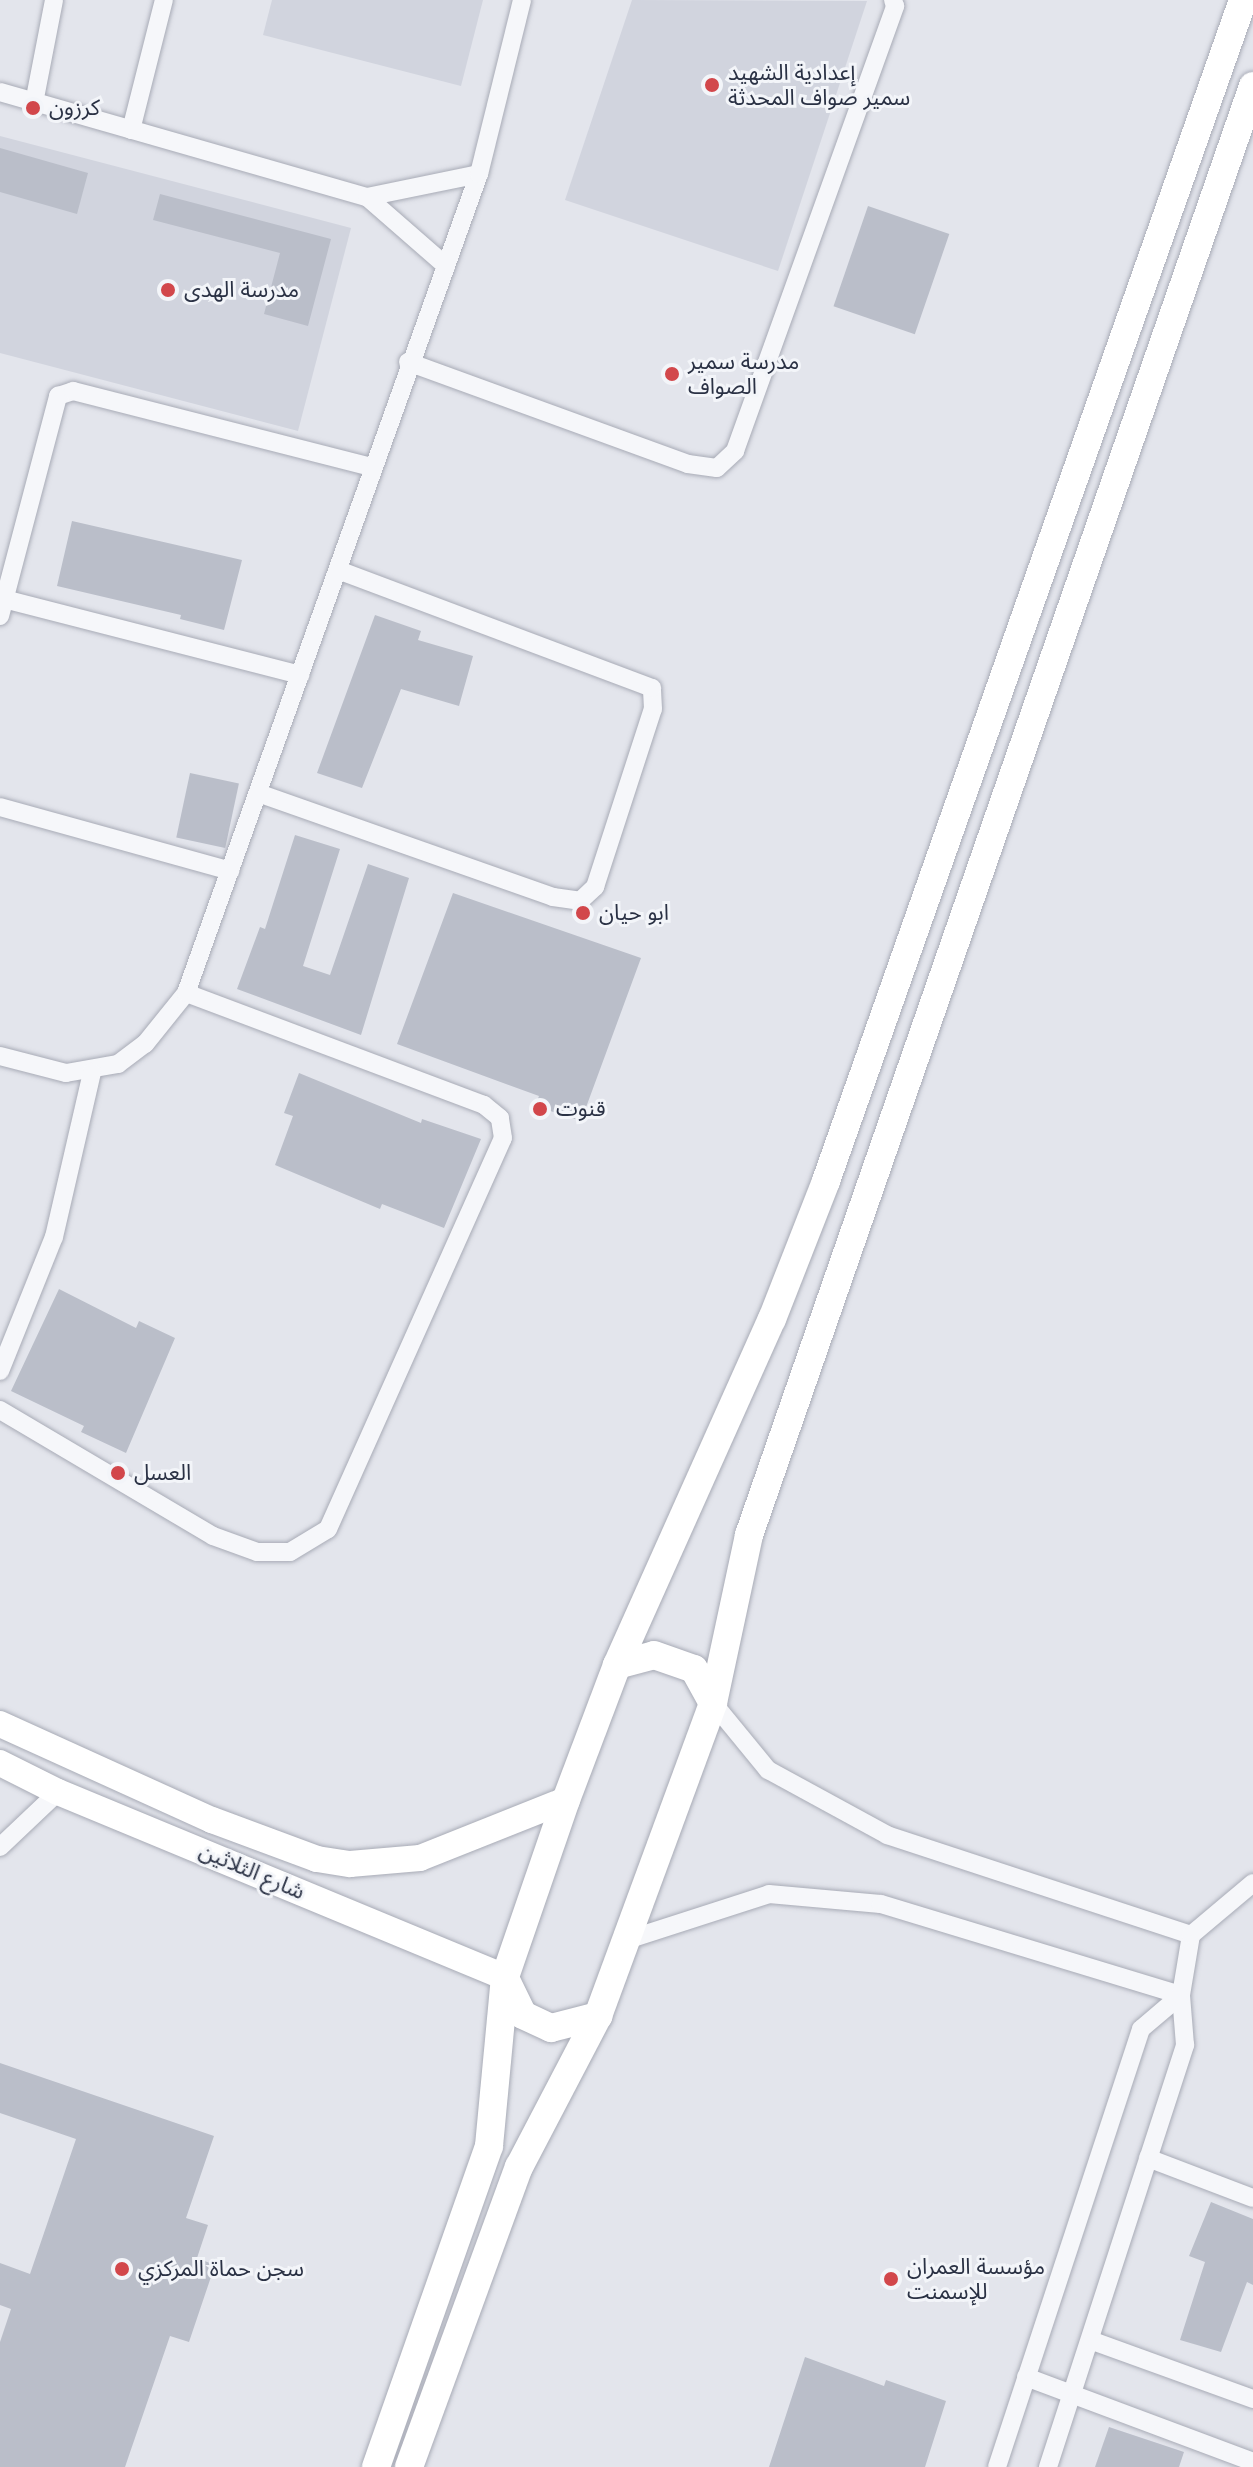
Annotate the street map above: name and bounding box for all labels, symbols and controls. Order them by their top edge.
place label: إعدادية الشهيد سمير صواف المحدثة [728,59,910,110]
marker: إعدادية الشهيد سمير صواف المحدثة [703,76,721,94]
place label: كرزون [49,95,100,121]
marker: كرزون [24,99,42,117]
place label: مدرسة الهدى [184,277,299,303]
marker: مدرسة الهدى [159,281,177,299]
place label: مدرسة سمير الصواف [688,348,799,400]
marker: مدرسة سمير الصواف [663,365,681,383]
place label: ابو حيان [599,900,669,926]
marker: ابو حيان [574,904,592,922]
place label: قنوت [556,1096,606,1122]
marker: قنوت [531,1100,549,1118]
place label: العسل [134,1460,191,1486]
marker: العسل [109,1464,127,1482]
street label: شارع الثلاثين [195,1837,309,1905]
place label: مؤسسة العمران للإسمنت [907,2253,1045,2304]
place label: سجن حماة المركزي [138,2256,304,2282]
marker: سجن حماة المركزي [113,2260,131,2278]
marker: مؤسسة العمران للإسمنت [882,2270,900,2288]

